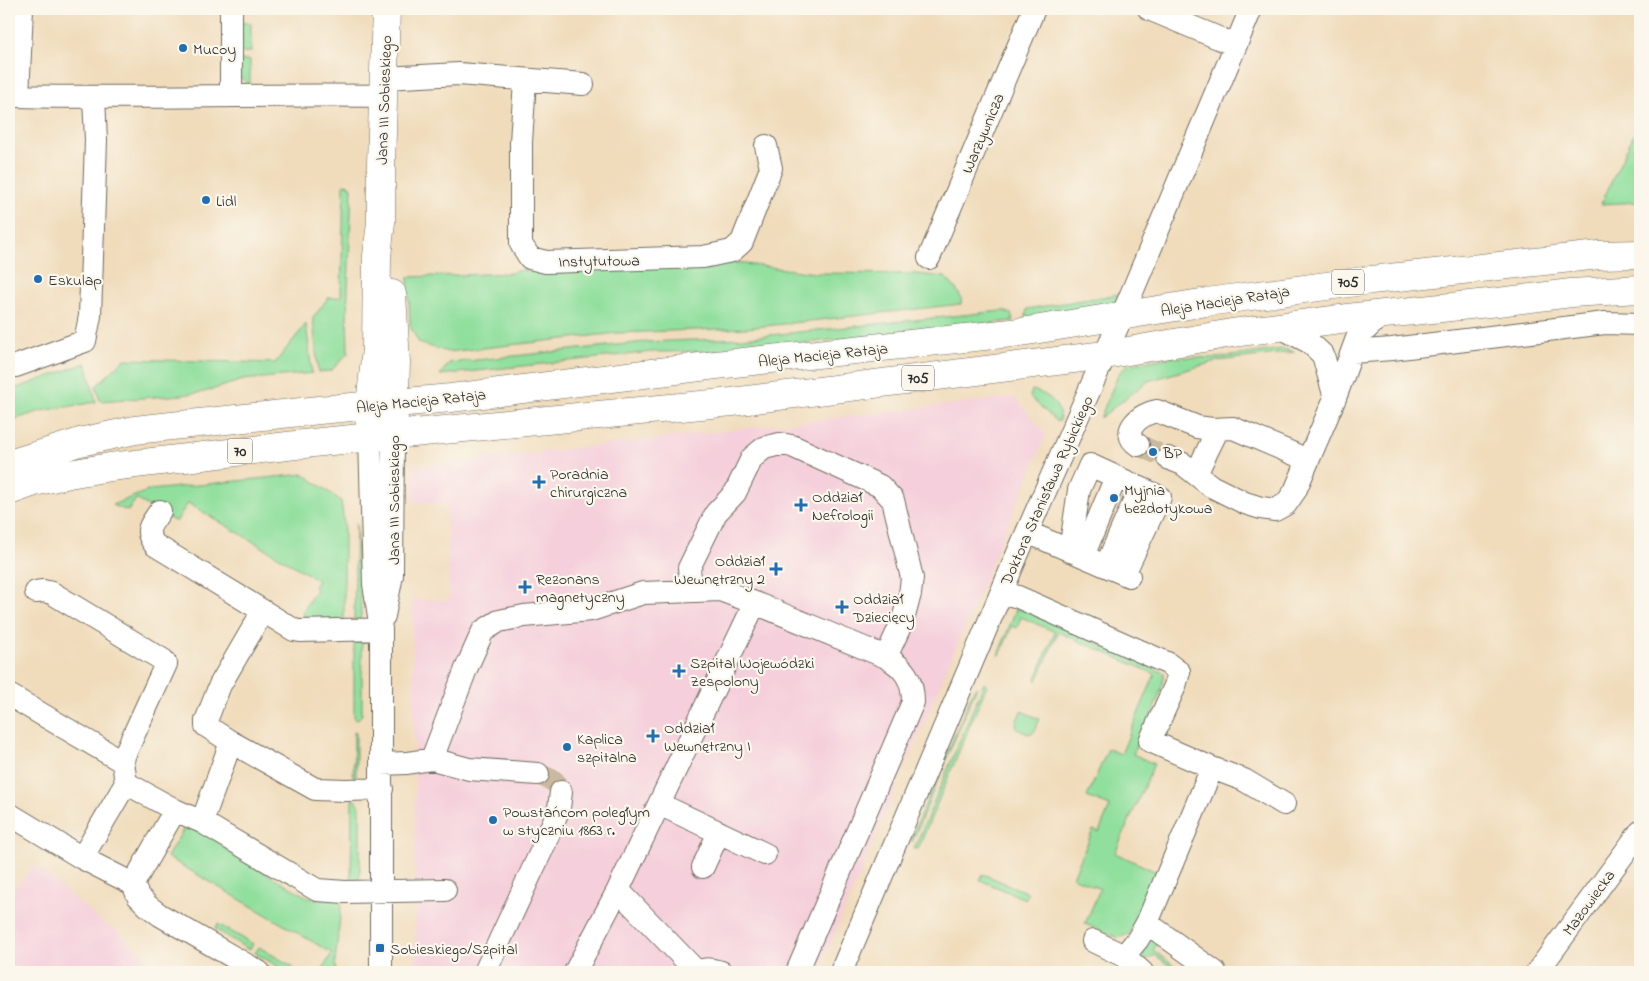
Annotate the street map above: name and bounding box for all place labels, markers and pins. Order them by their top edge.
place label: Mucoy [193,38,236,62]
marker: Mucoy [177,42,189,54]
place label: Lidl [216,190,237,214]
marker: Lidl [200,194,212,206]
place label: Eskulap [48,269,102,293]
marker: Eskulap [32,273,44,285]
place label: BP [1162,442,1183,466]
marker: BP [1147,446,1159,458]
place label: Poradnia chirurgiczna [550,463,627,505]
marker: Poradnia chirurgiczna [532,475,546,489]
place label: Myjnia bezdotykowa [1124,479,1212,521]
place label: Oddział Nefrologii [812,486,874,528]
marker: Myjnia bezdotykowa [1108,492,1120,504]
marker: Oddział Nefrologii [794,498,808,512]
place label: Oddział Wewnętrzny 2 [674,550,765,592]
marker: Oddział Wewnętrzny 2 [769,562,783,576]
place label: Rezonans magnetyczny [536,568,625,610]
marker: Rezonans magnetyczny [518,580,532,594]
place label: Oddział Dziecięcy [852,588,915,630]
marker: Oddział Dziecięcy [835,600,849,614]
place label: Szpital Wojewódzki Zespolony [690,652,814,694]
marker: Szpital Wojewódzki Zespolony [672,664,686,678]
place label: Oddział Wewnętrzny I [664,717,751,759]
place label: Kaplica szpitalna [577,728,637,770]
marker: Oddział Wewnętrzny I [646,729,660,743]
marker: Kaplica szpitalna [561,741,573,753]
place label: Powstańcom poległym w styczniu 1863 r. [503,801,650,843]
marker: Powstańcom poległym w styczniu 1863 r. [487,814,499,826]
place label: Sobieskiego/Szpital [390,938,518,962]
marker: Sobieskiego/Szpital [374,942,386,954]

